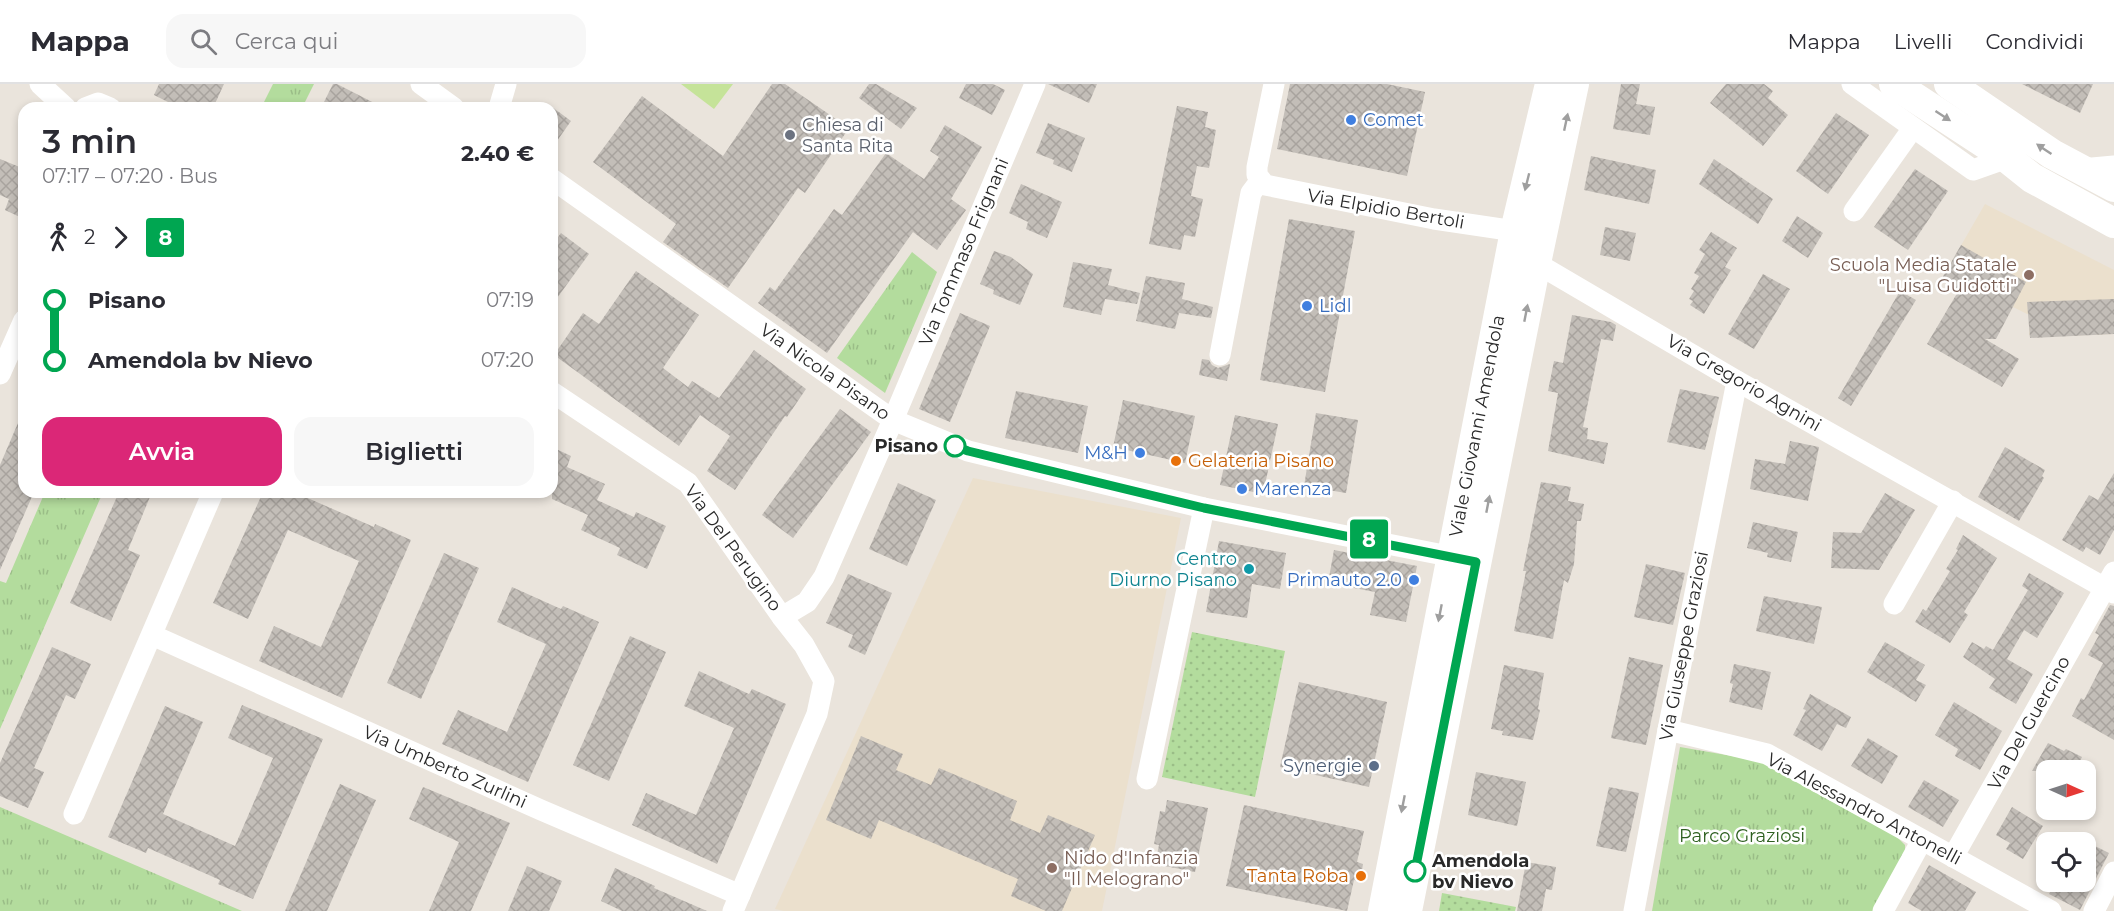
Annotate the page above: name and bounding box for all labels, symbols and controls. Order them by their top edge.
search box [166,14,586,68]
text: Mappa [30,24,130,58]
icon: search [187,25,220,58]
text: Cerca qui [235,28,338,55]
text: Mappa [1787,29,1861,54]
text: Livelli [1894,29,1952,54]
text: Condividi [1985,29,2084,54]
place label: Comet [1363,109,1424,131]
one-way arrow [1935,110,1951,121]
one-way arrow [1562,112,1571,131]
marker: Comet [1344,113,1358,127]
place label: Chiesa di Santa Rita [802,114,893,157]
text: 3 min [42,121,137,161]
marker: Chiesa di Santa Rita [783,128,797,142]
text: 2.40 € [461,140,534,167]
one-way arrow [2037,143,2053,155]
street label: Via Tommaso Frignani [914,155,1014,349]
text: 07:17 – 07:20 · Bus [42,164,217,188]
one-way arrow [1521,172,1531,191]
street label: Via Elpidio Bertoli [1306,184,1466,234]
icon: walk [42,221,75,254]
icon: forward [104,221,137,254]
text: 2 [84,225,95,249]
text: 8 [158,225,172,250]
place label: Scuola Media Statale "Luisa Guidotti" [1830,254,2017,297]
marker: Scuola Media Statale "Luisa Guidotti" [2022,268,2036,282]
text: Pisano [88,287,166,314]
text: 07:19 [486,288,534,312]
place label: Lidl [1319,295,1352,317]
marker: Lidl [1300,299,1314,313]
one-way arrow [1522,303,1531,322]
street label: Viale Giovanni Amendola [1445,313,1509,539]
street label: Via Nicola Pisano [756,319,894,425]
street label: Via Gregorio Agnini [1663,330,1825,436]
text: Amendola bv Nievo [88,347,313,374]
text: 07:20 [481,348,534,372]
button: Avvia [42,417,282,486]
button: Biglietti [294,417,534,486]
place label: Pisano [874,435,938,457]
marker: Pisano [944,435,966,457]
place label: M&H [1084,442,1128,464]
marker: M&H [1133,446,1147,460]
place label: Gelateria Pisano [1188,450,1334,472]
marker: Gelateria Pisano [1169,454,1183,468]
place label: Marenza [1254,478,1332,500]
street label: Via Del Perugino [680,480,786,616]
marker: Marenza [1235,482,1249,496]
one-way arrow [1484,495,1493,514]
line badge: 8 [1350,520,1388,558]
text: 8 [1362,527,1376,552]
place label: Centro Diurno Pisano [1109,548,1237,591]
street label: Via Giuseppe Graziosi [1655,549,1713,743]
marker: Centro Diurno Pisano [1242,562,1256,576]
place label: Primauto 2.0 [1287,569,1402,591]
marker: Primauto 2.0 [1407,573,1421,587]
one-way arrow [1435,604,1444,623]
street label: Via Del Guercino [1983,652,2075,794]
street label: Via Umberto Zurlini [360,721,530,813]
street label: Via Alessandro Antonelli [1763,748,1965,870]
place label: Synergie [1283,755,1362,777]
marker: Synergie [1367,759,1381,773]
north arrow [2036,760,2096,820]
map controls [2036,760,2096,892]
one-way arrow [1398,795,1407,814]
park label: Parco Graziosi [1679,825,1805,847]
button: locate [2036,832,2096,892]
place label: Nido d'Infanzia "Il Melograno" [1064,847,1199,890]
place label: Amendola bv Nievo [1431,850,1529,893]
marker: Amendola bv Nievo [1404,860,1426,882]
marker: Nido d'Infanzia "Il Melograno" [1045,861,1059,875]
place label: Tanta Roba [1247,865,1349,887]
marker: Tanta Roba [1354,869,1368,883]

